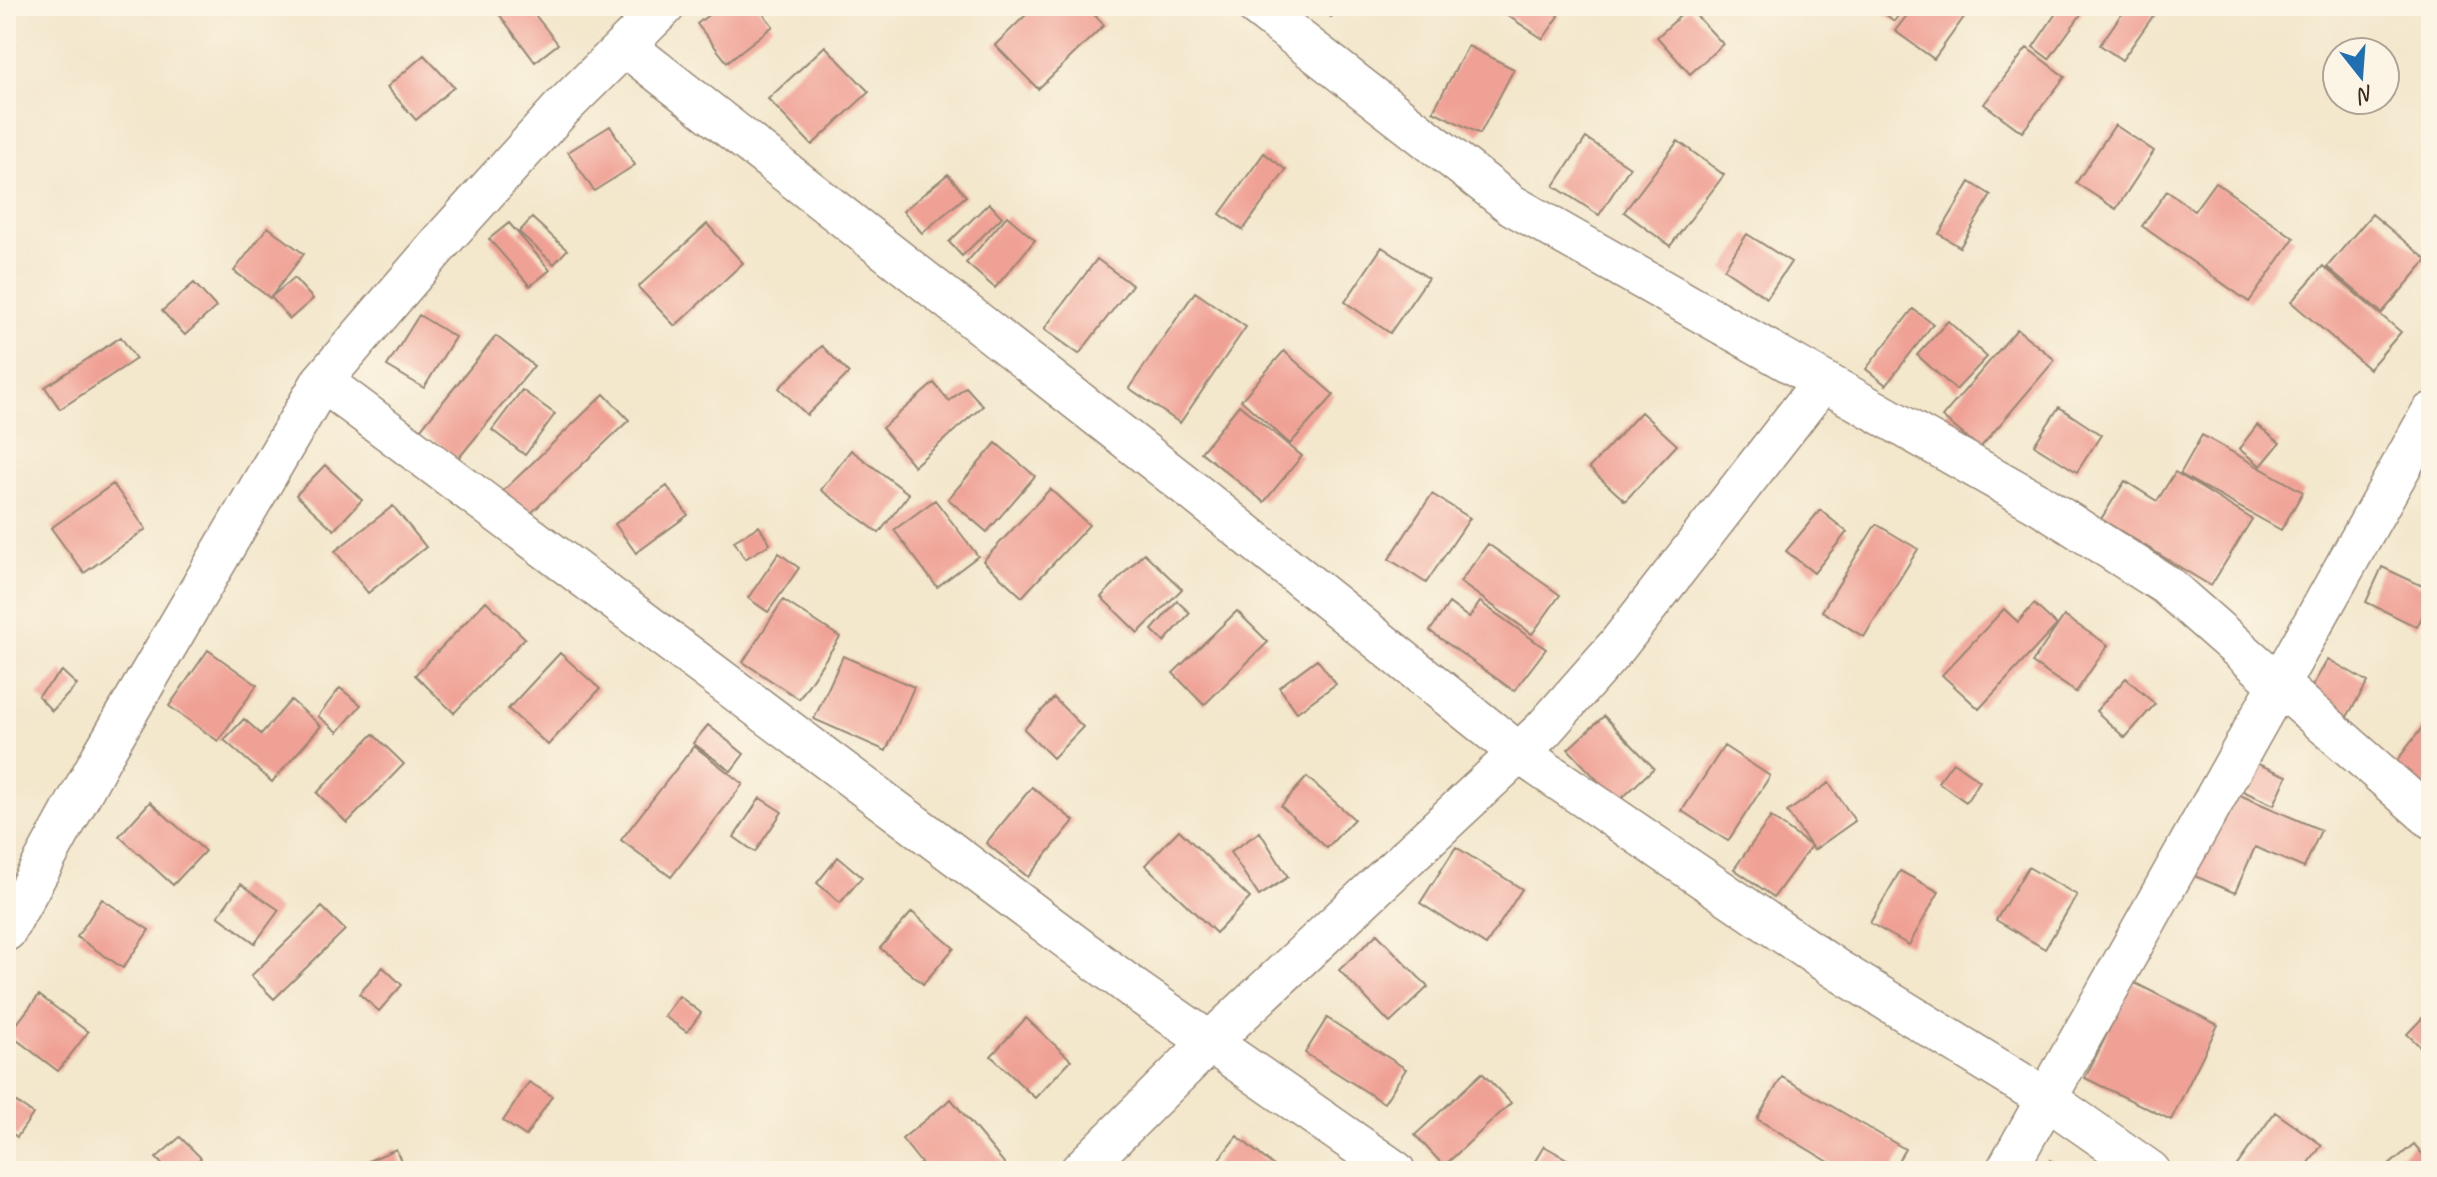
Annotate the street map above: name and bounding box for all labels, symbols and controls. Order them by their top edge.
north arrow [2321,36,2401,116]
text: N [2353,79,2377,111]

